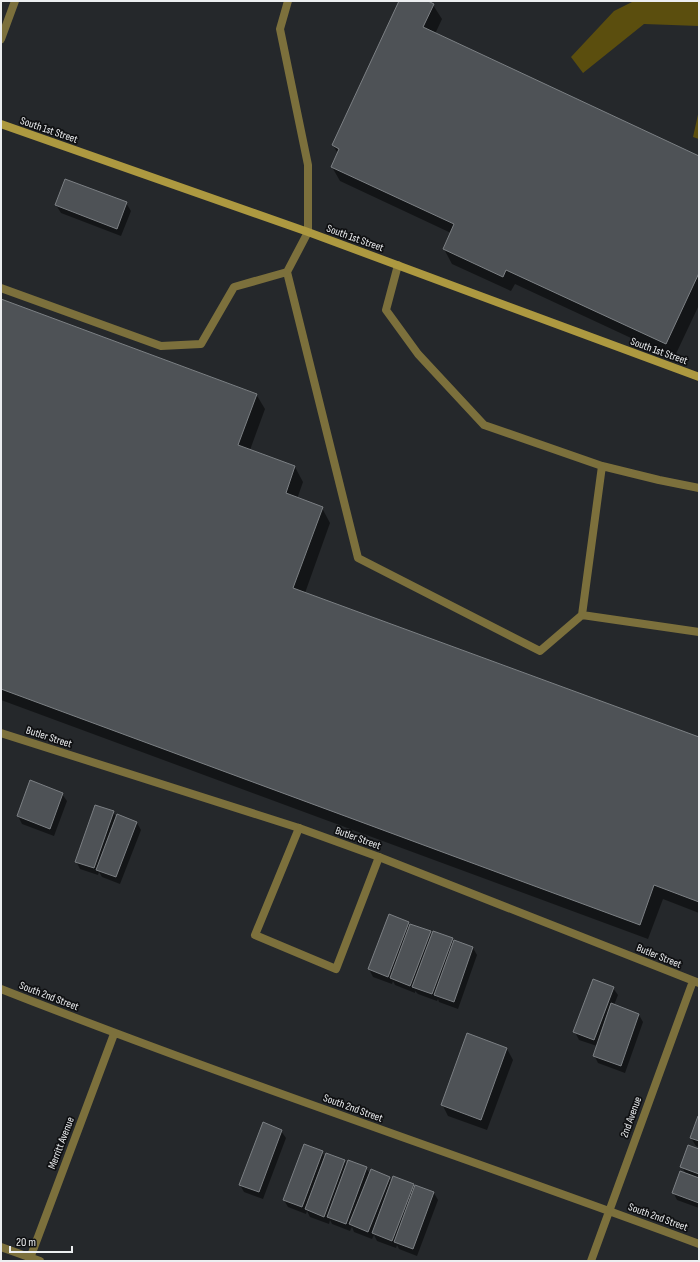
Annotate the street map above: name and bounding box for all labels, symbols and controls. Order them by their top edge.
street label: South 1st Street [19,114,80,146]
street label: South 1st Street [325,222,386,255]
street label: South 1st Street [629,335,690,368]
street label: Butler Street [24,723,74,751]
street label: Butler Street [333,824,383,852]
street label: Butler Street [635,941,684,971]
street label: South 2nd Street [18,979,81,1013]
street label: South 2nd Street [321,1091,385,1125]
street label: 2nd Avenue [618,1095,644,1139]
street label: Merritt Avenue [45,1115,77,1171]
street label: South 2nd Street [626,1200,690,1234]
scale bar [10,1228,72,1254]
text: 20 m [16,1235,36,1250]

